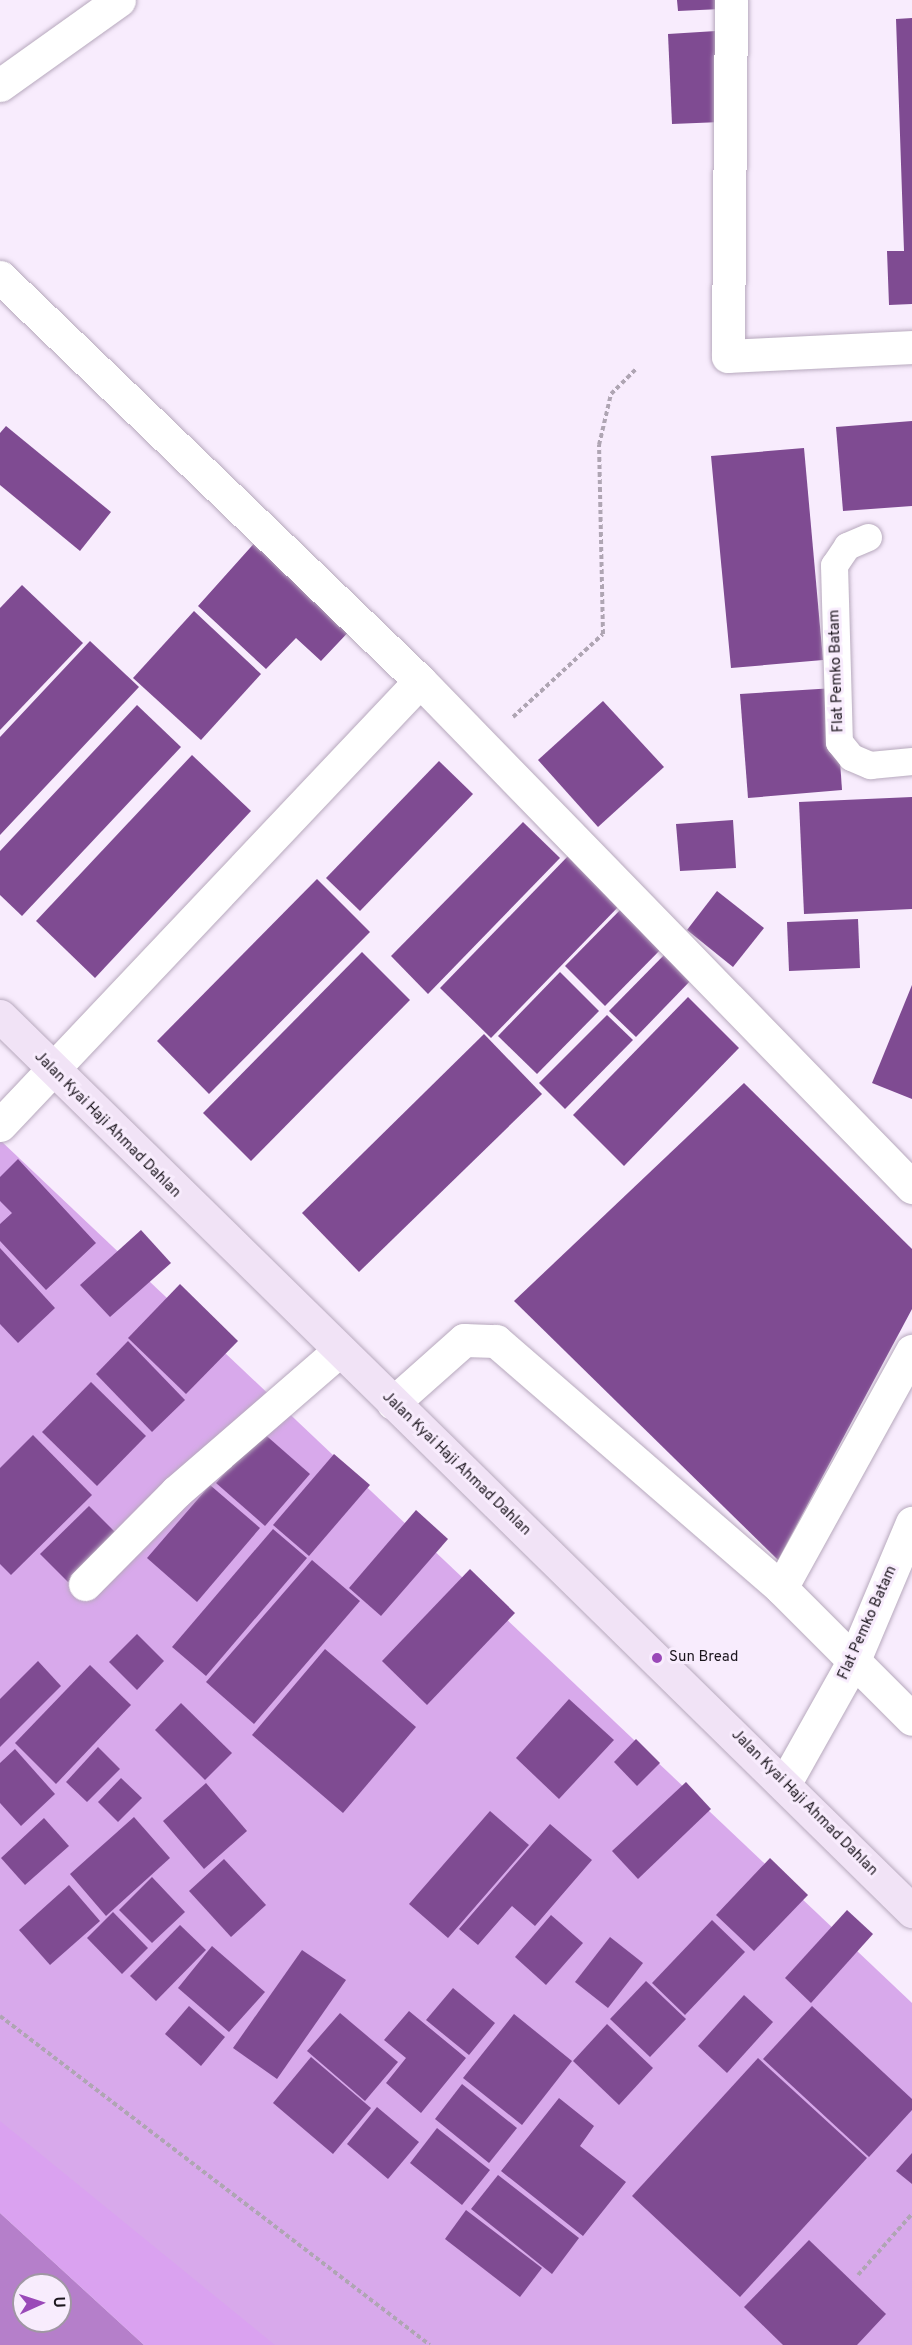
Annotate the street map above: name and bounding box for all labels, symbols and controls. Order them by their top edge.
street label: Flat Pemko Batam [826,609,848,733]
street label: Jalan Kyai Haji Ahmad Dahlan [30,1048,184,1202]
street label: Jalan Kyai Haji Ahmad Dahlan [378,1388,534,1540]
street label: Flat Pemko Batam [835,1563,901,1683]
place label: Sun Bread [669,1649,738,1667]
marker: Sun Bread [650,1651,664,1665]
street label: Jalan Kyai Haji Ahmad Dahlan [727,1726,881,1880]
north arrow [12,2273,72,2333]
text: U [48,2296,68,2308]

